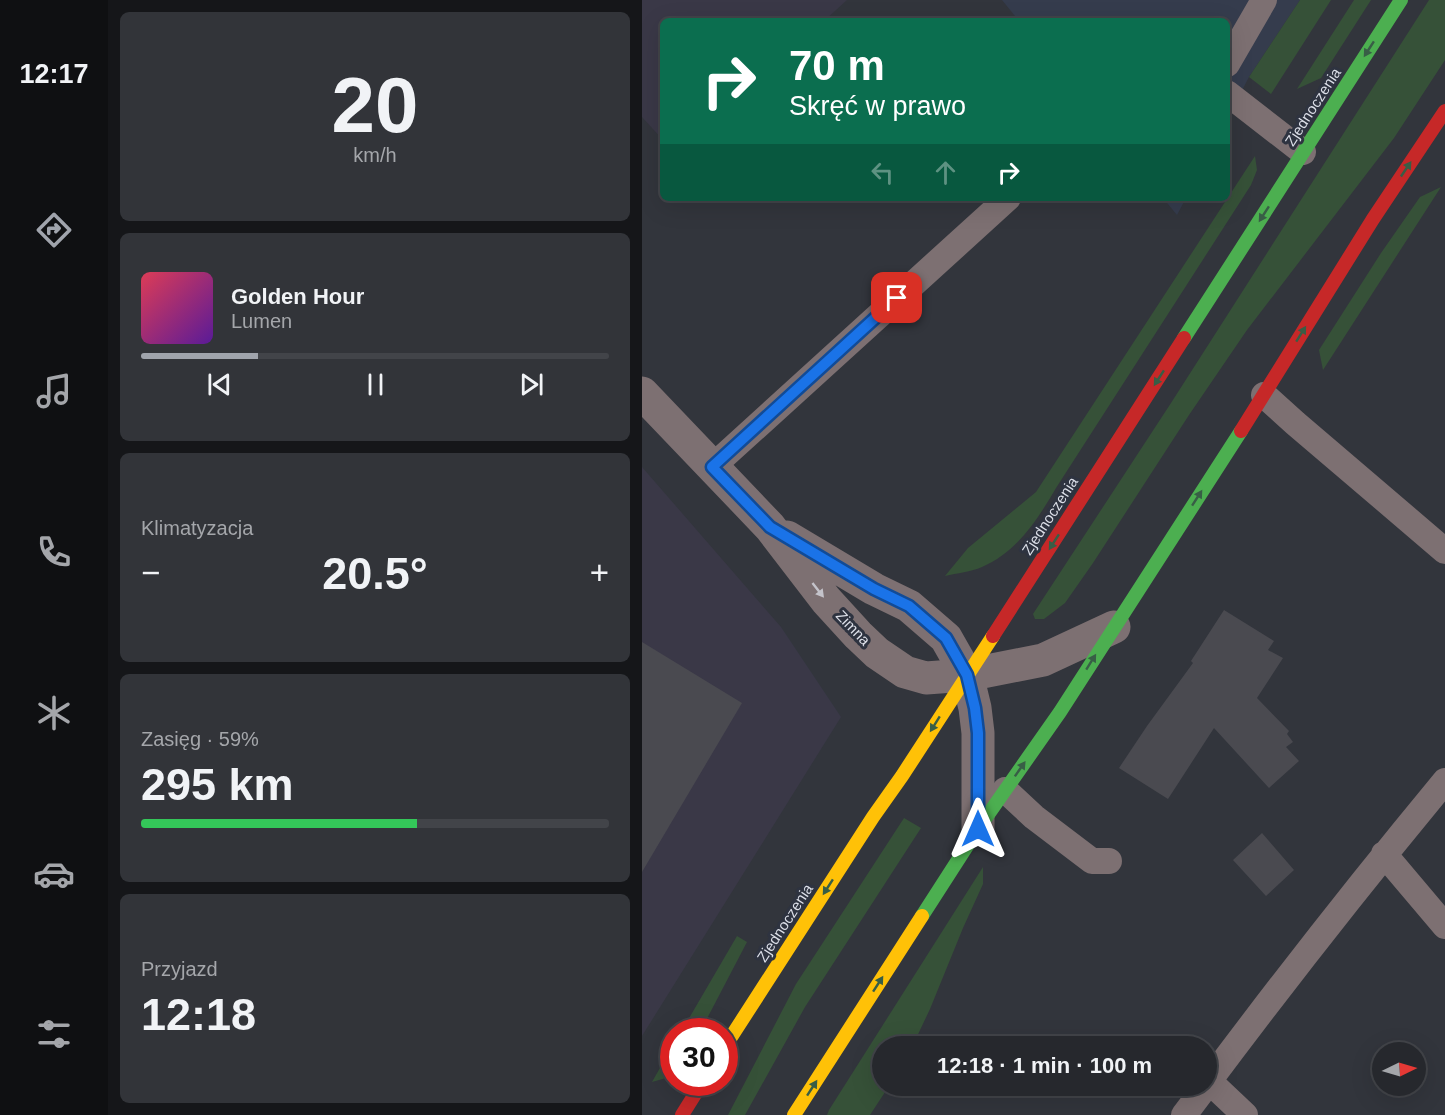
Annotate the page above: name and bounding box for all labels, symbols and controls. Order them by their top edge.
one-way arrow [1364,41,1375,57]
icon: right [690,42,768,120]
text: 70 m [789,42,885,89]
text: 12:17 [19,59,89,89]
text: 20 [332,61,418,149]
street label: Zjednoczenia [1281,64,1344,149]
text: Skręć w prawo [789,91,966,121]
text: km/h [353,144,397,166]
icon: left [866,156,899,189]
icon: ahead [929,156,962,189]
icon: right [992,156,1025,189]
one-way arrow [1400,162,1412,178]
one-way arrow [1259,205,1270,222]
icon: directions [33,209,75,251]
pin [871,272,922,323]
icon: arrive [880,281,913,314]
text: Golden Hour [231,284,364,309]
text: Lumen [231,310,292,332]
one-way arrow [1296,326,1307,342]
icon: previous [203,368,236,401]
icon: pause [359,368,392,401]
icon: next [515,368,548,401]
one-way arrow [1153,369,1165,385]
icon: music [33,370,75,412]
street label: Zjednoczenia [1018,473,1081,558]
one-way arrow [1191,490,1202,506]
text: Klimatyzacja [141,517,253,539]
icon: phone [33,531,75,573]
one-way arrow [1048,534,1059,550]
text: 20.5° [322,548,428,599]
text: − [141,554,160,591]
text: + [590,554,609,591]
one-way arrow [812,582,825,598]
street label: Zimna [833,607,874,649]
one-way arrow [1085,654,1096,670]
icon: climate [33,692,75,734]
one-way arrow [930,716,941,732]
text: Zasięg · 59% [141,728,259,750]
text: 295 km [141,759,294,810]
one-way arrow [1014,761,1026,777]
position arrow [946,797,1010,861]
icon: car [33,853,75,895]
one-way arrow [823,879,834,895]
street label: Zjednoczenia [753,880,816,965]
text: Przyjazd [141,958,218,980]
one-way arrow [873,976,884,992]
text: 12:18 [141,989,256,1040]
icon: filters [33,1013,75,1055]
speed limit sign: 30 [660,1018,738,1096]
north arrow [1372,1042,1426,1096]
map controls [1372,1042,1426,1096]
text: 12:18 · 1 min · 100 m [937,1053,1152,1078]
one-way arrow [806,1080,817,1097]

